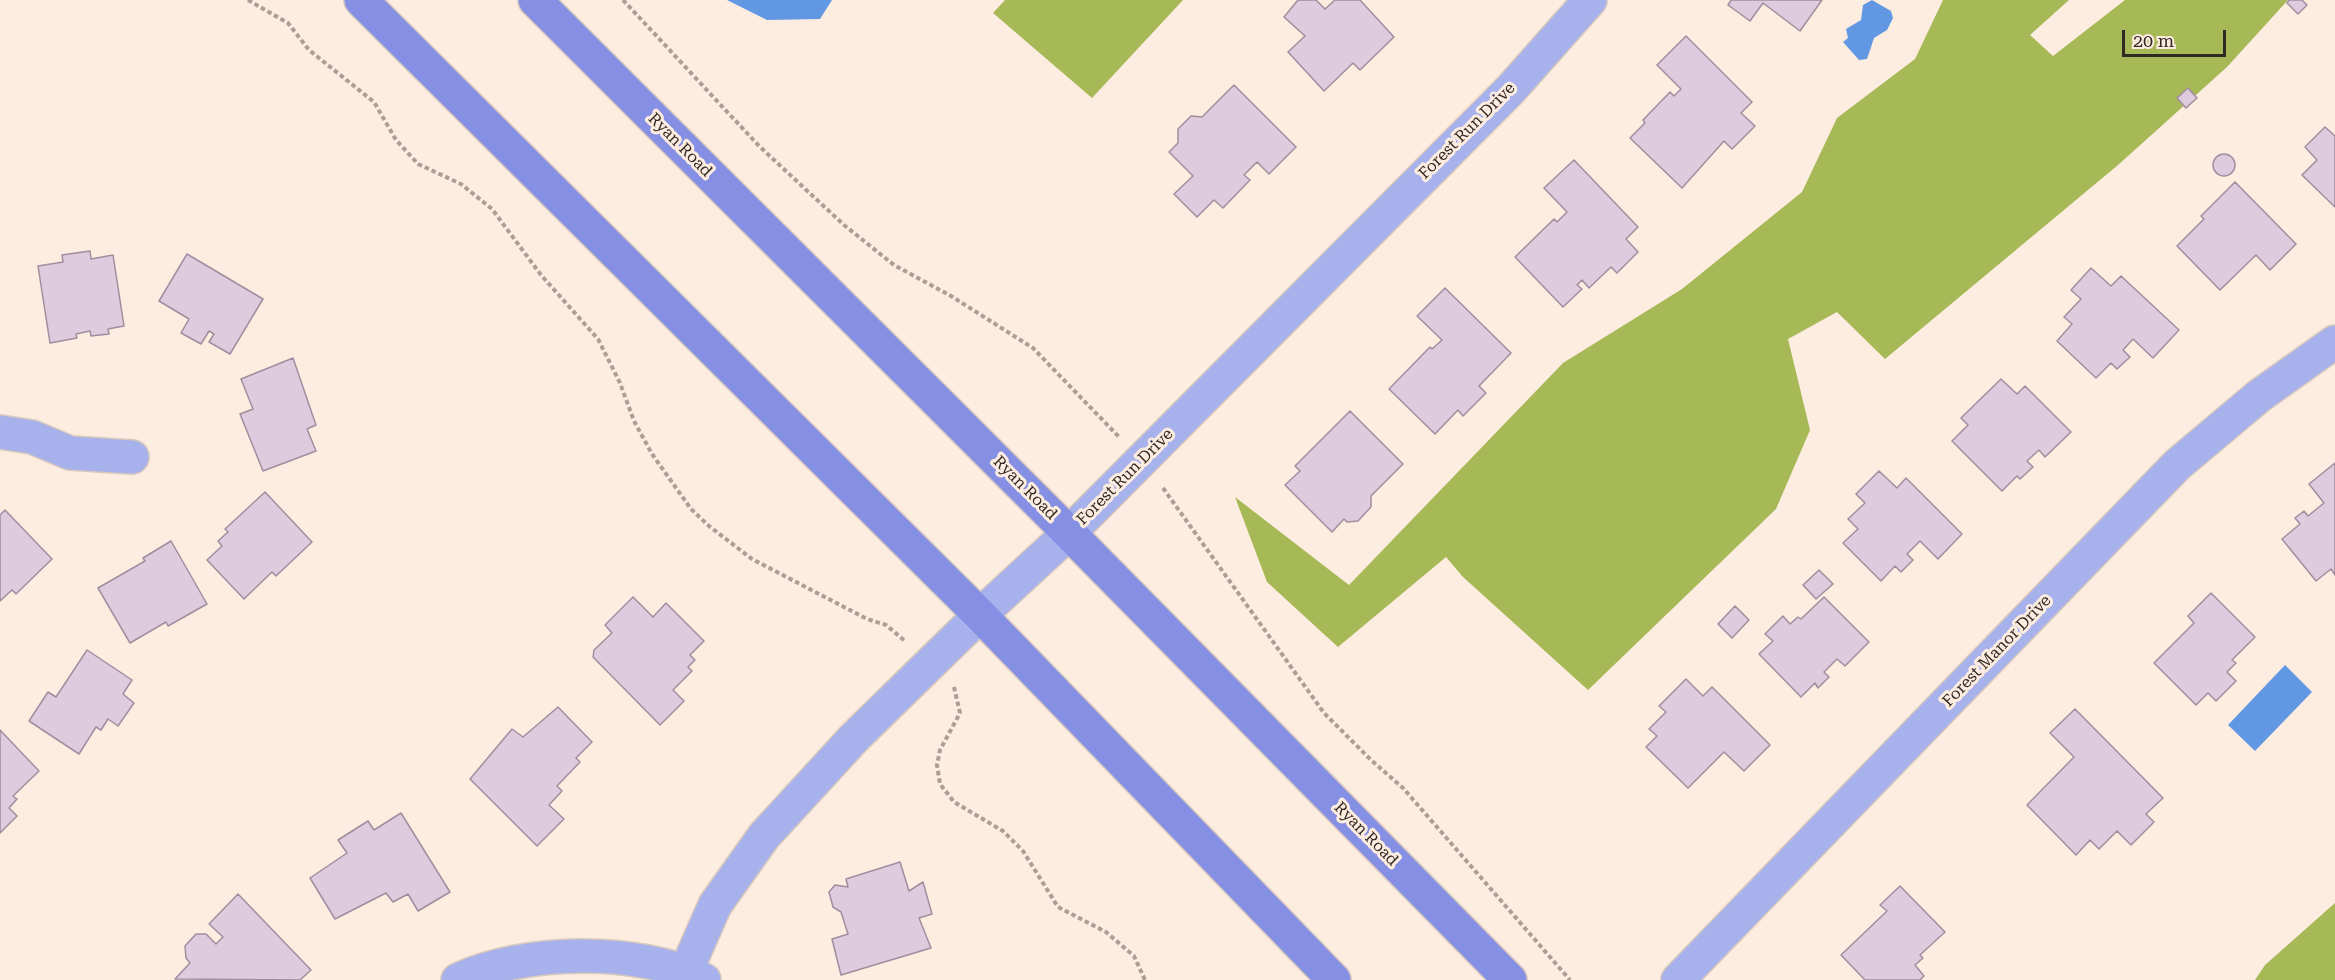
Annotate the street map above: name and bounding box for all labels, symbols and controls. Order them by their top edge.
scale bar [2125,18,2228,56]
text: 20 m [2133,30,2174,51]
street label: Forest Run Drive [1415,79,1519,183]
street label: Ryan Road [644,109,716,181]
street label: Forest Run Drive [1073,425,1177,529]
street label: Ryan Road [989,452,1061,524]
street label: Forest Manor Drive [1939,591,2055,711]
street label: Ryan Road [1330,798,1402,870]

